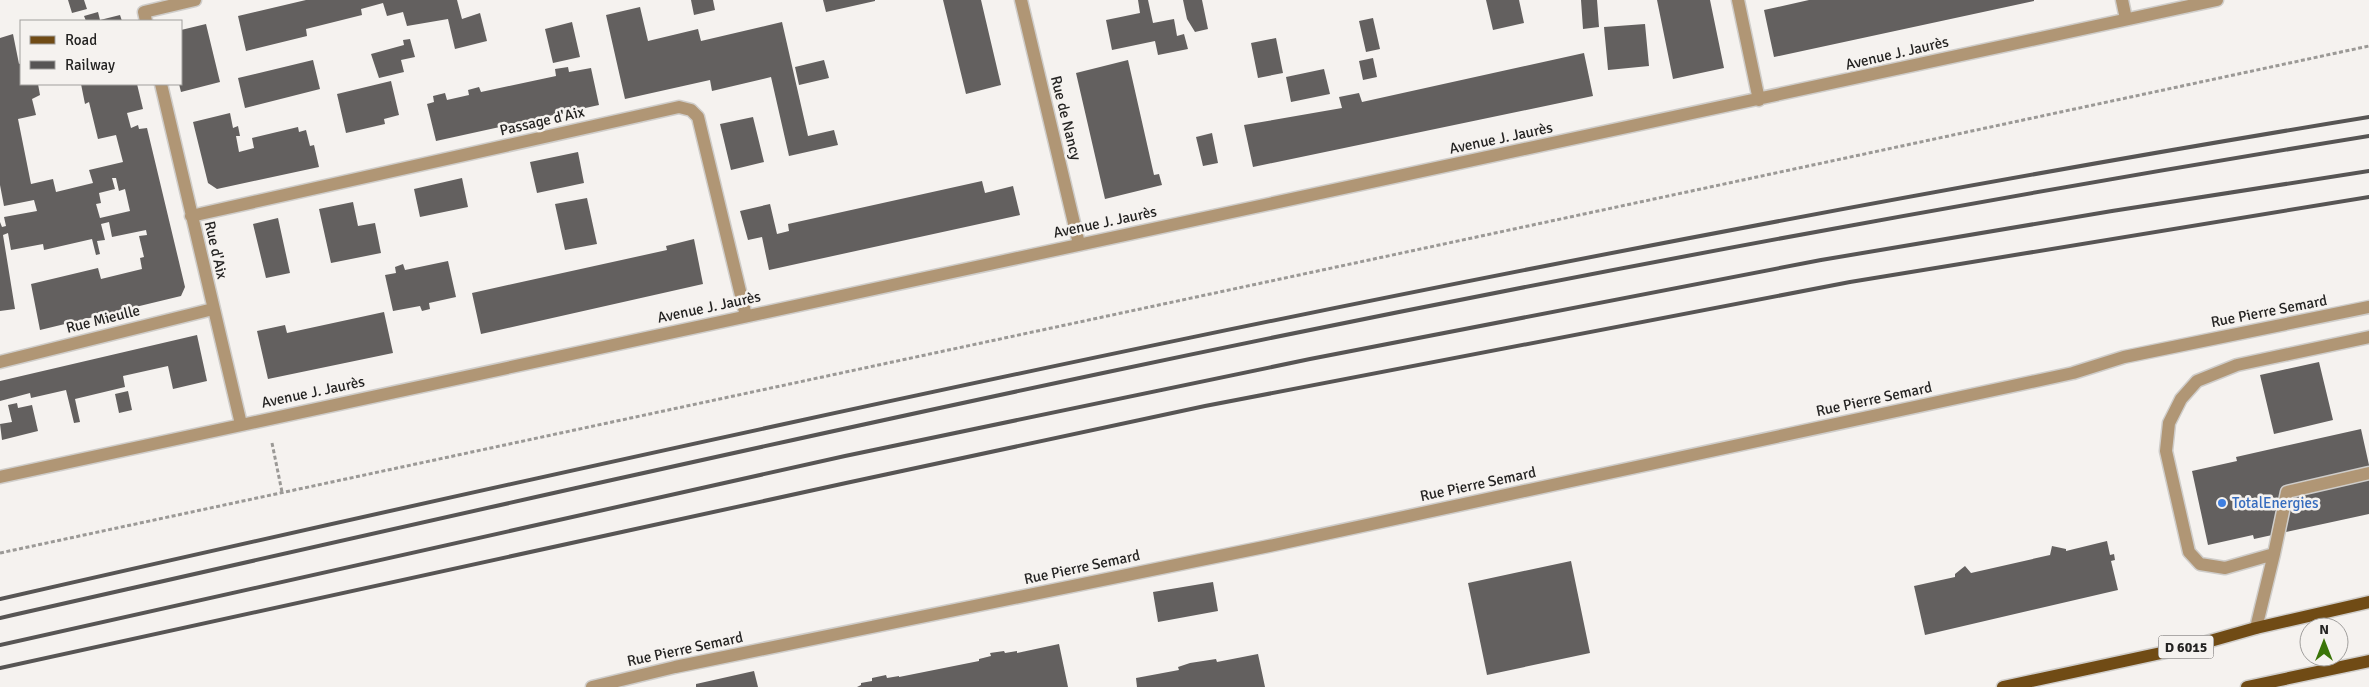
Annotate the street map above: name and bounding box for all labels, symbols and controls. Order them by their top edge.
legend [20,20,182,85]
text: Road [65,31,97,49]
street label: Avenue J. Jaurès [1844,32,1951,74]
text: Railway [65,56,115,74]
street label: Rue de Nancy [1047,74,1085,162]
street label: Passage d'Aix [498,103,586,139]
street label: Avenue J. Jaurès [1448,118,1555,158]
street label: Avenue J. Jaurès [1052,202,1159,242]
street label: Rue d'Aix [201,219,231,281]
street label: Avenue J. Jaurès [656,287,763,327]
street label: Rue Pierre Semard [2209,291,2329,331]
street label: Rue Mieulle [64,301,142,337]
street label: Avenue J. Jaurès [260,372,367,412]
street label: Rue Pierre Semard [1814,378,1934,420]
street label: Rue Pierre Semard [1418,463,1538,505]
place label: TotalEnergies [2232,494,2319,512]
marker: TotalEnergies [2216,497,2228,509]
street label: Rue Pierre Semard [1022,546,1142,588]
north arrow [2299,617,2349,667]
text: N [2319,621,2329,638]
street label: Rue Pierre Semard [625,628,745,670]
road number: D 6015 [2158,636,2214,659]

